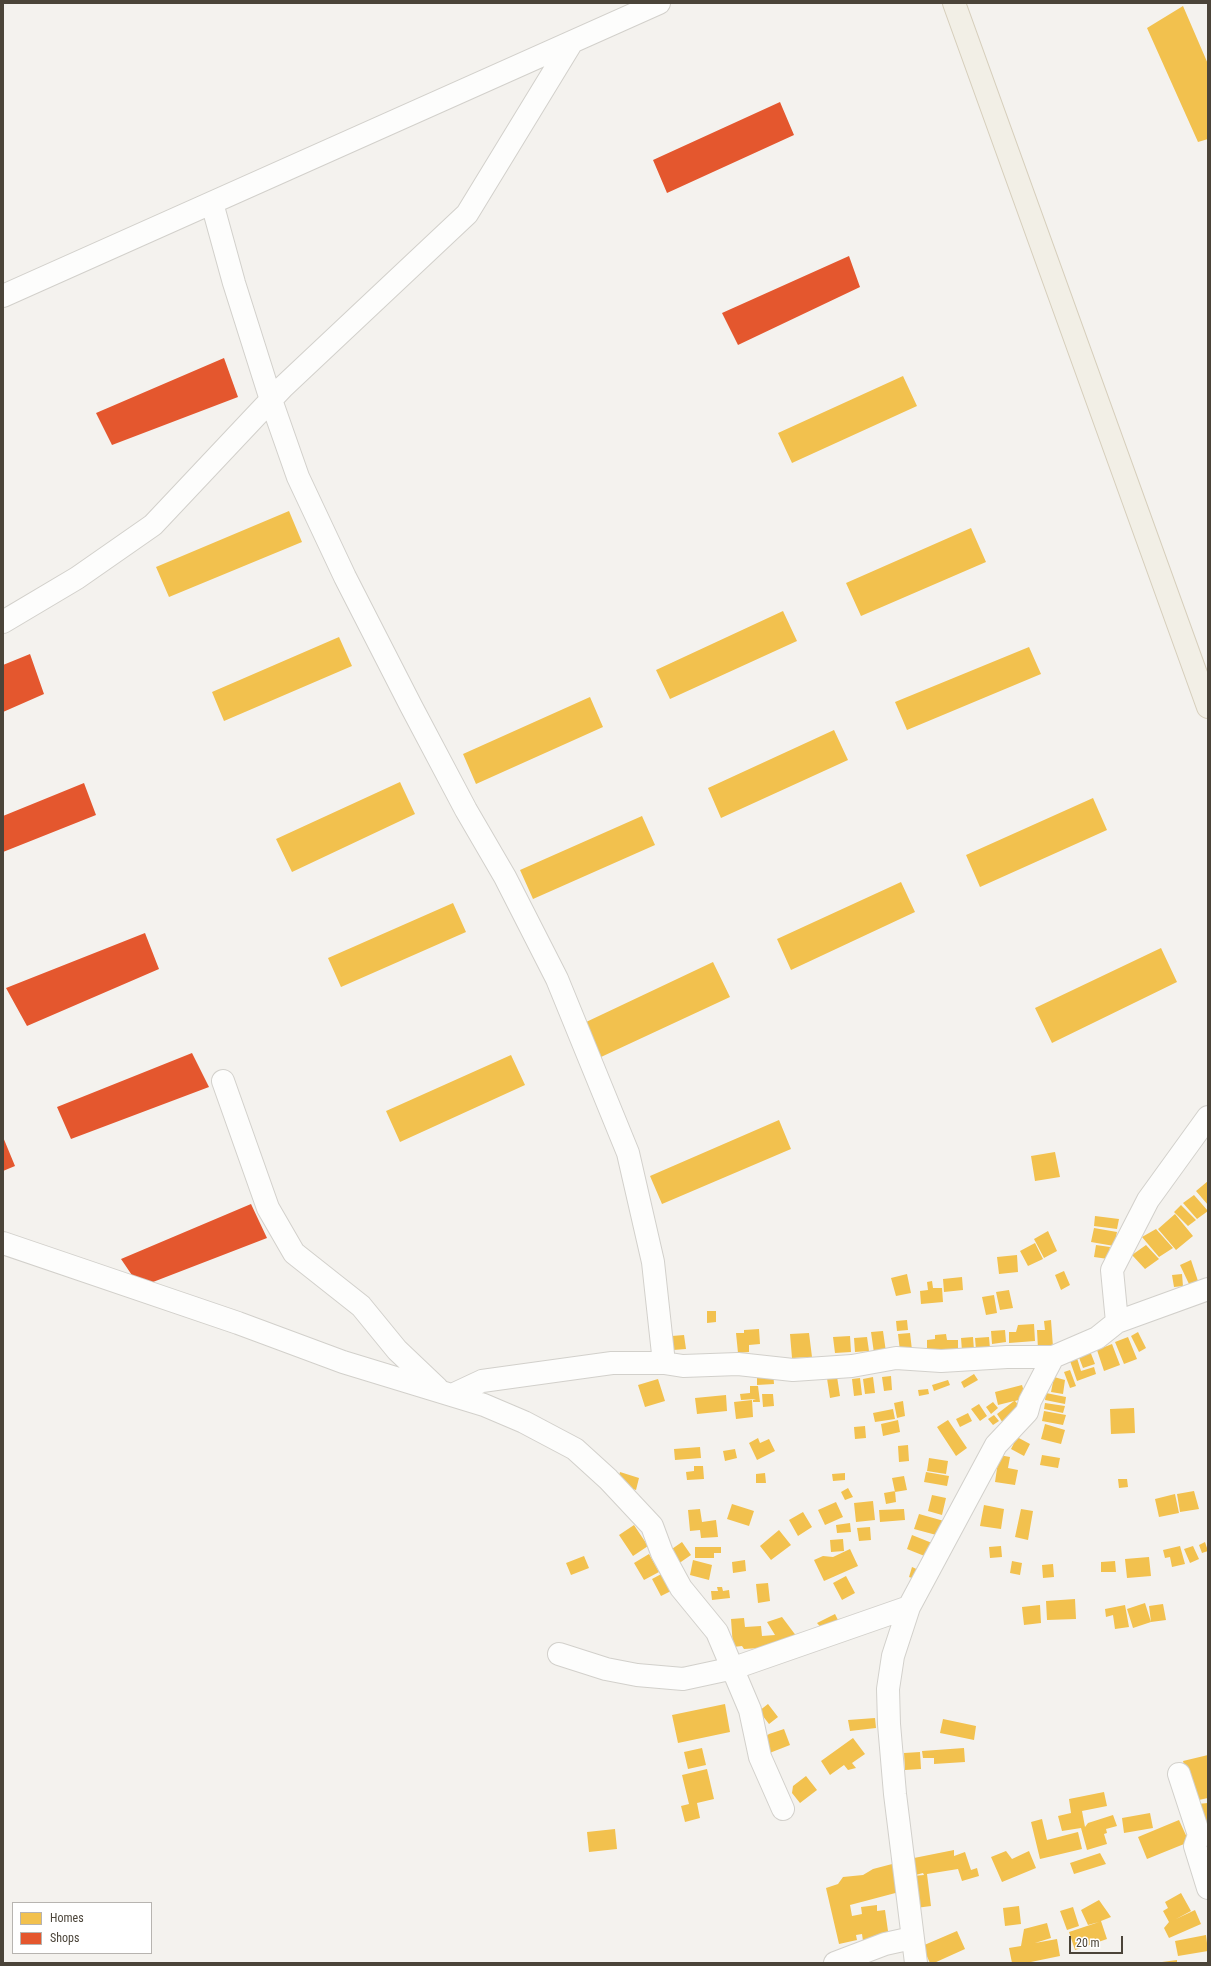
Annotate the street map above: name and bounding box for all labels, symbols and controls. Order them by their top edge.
legend [12,1902,152,1954]
text: Homes [50,1911,84,1925]
scale bar [1071,1928,1125,1954]
text: Shops [50,1931,79,1945]
text: 20 m [1076,1936,1100,1950]

